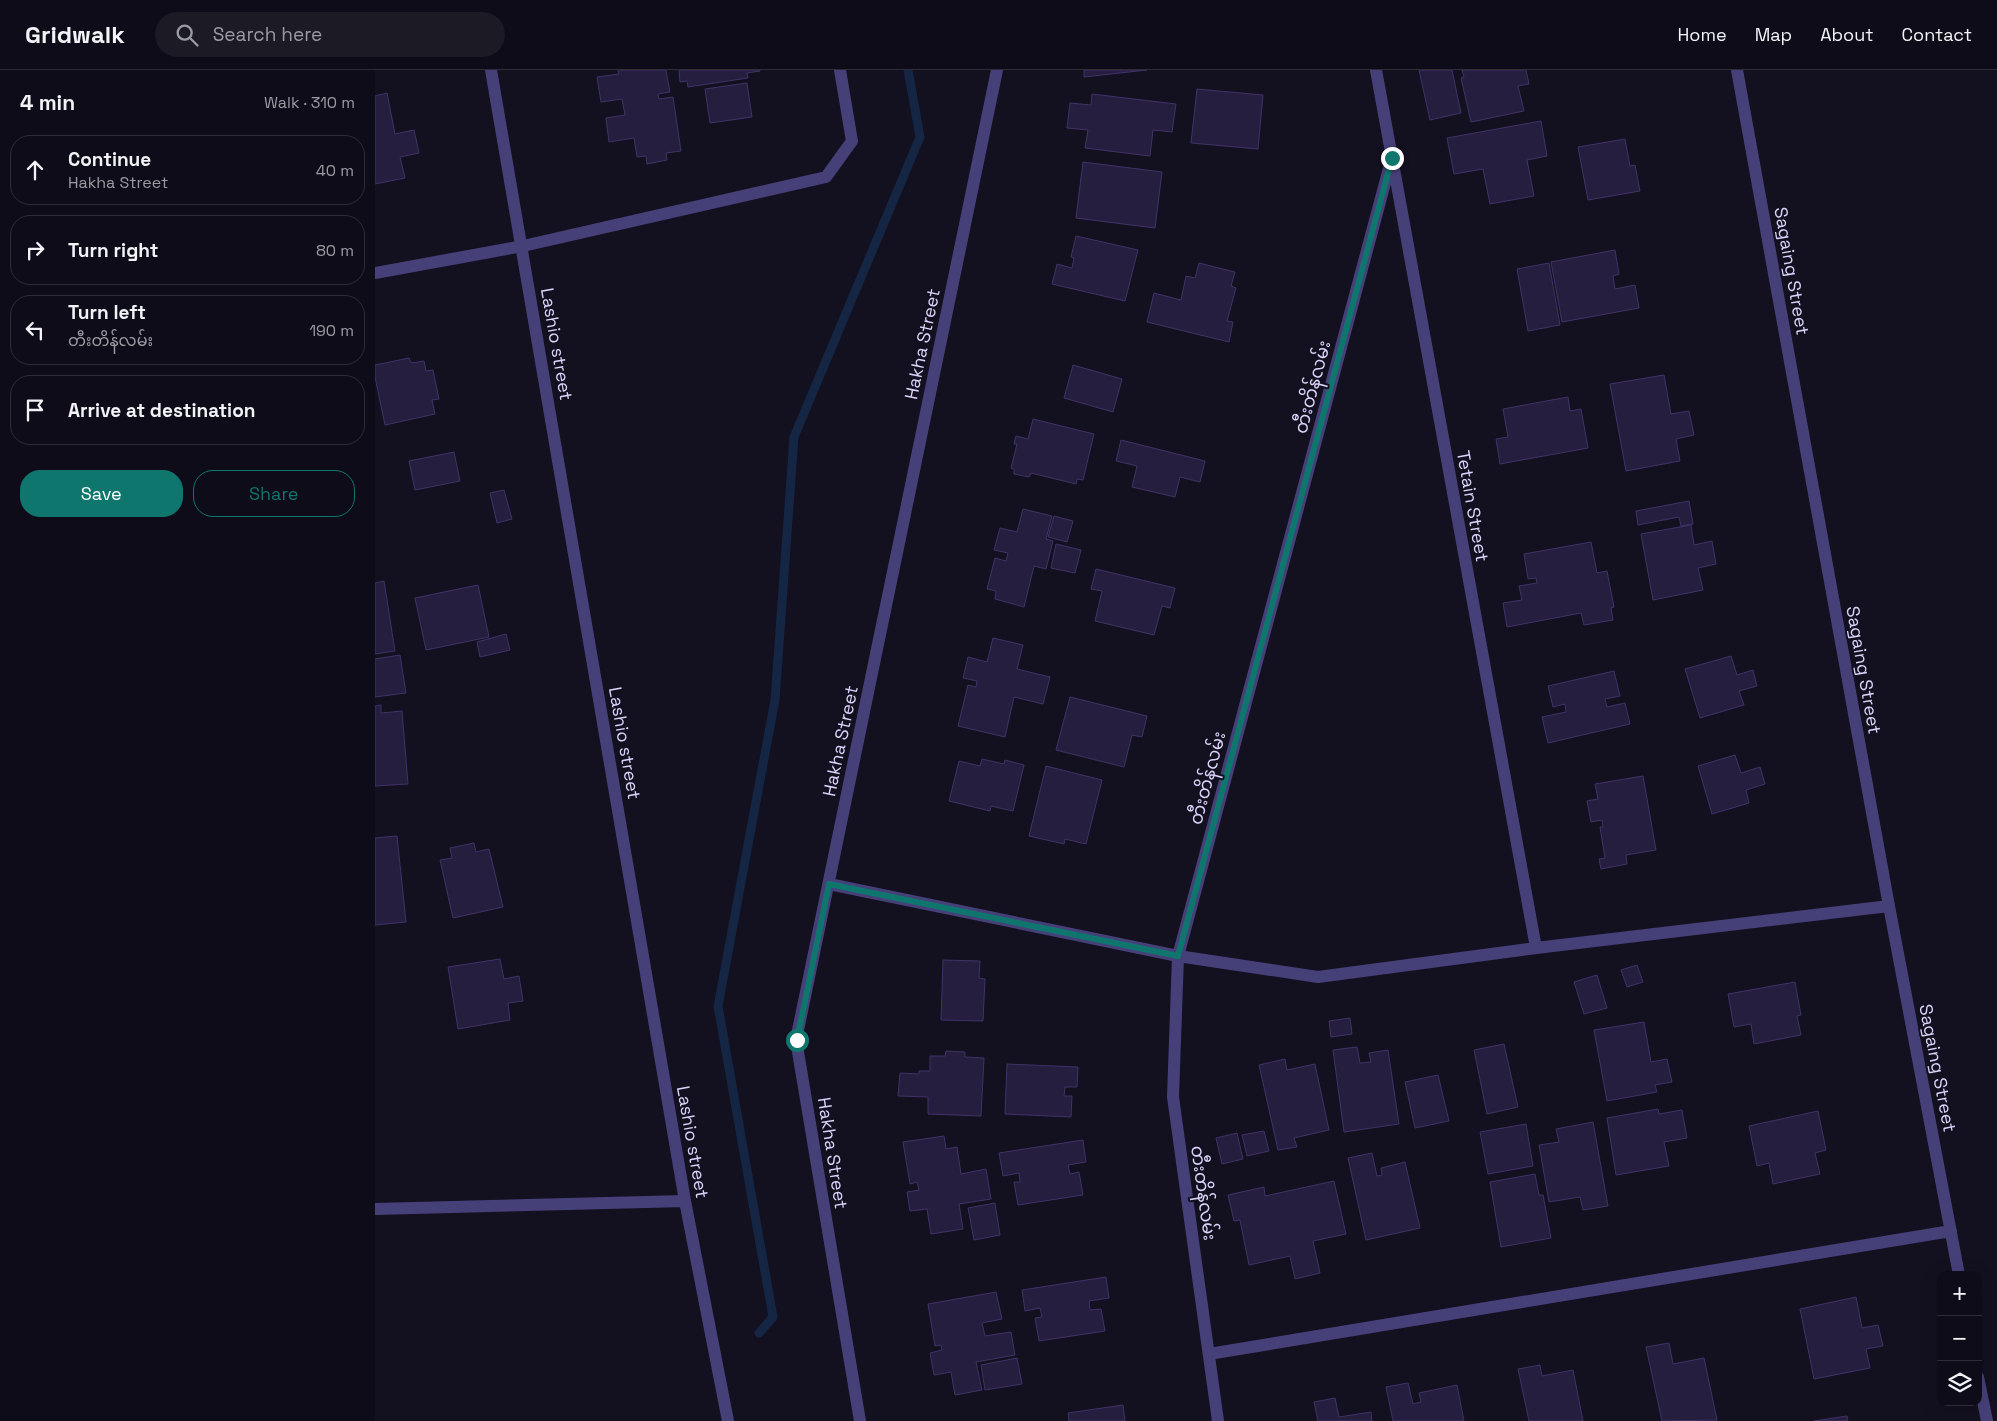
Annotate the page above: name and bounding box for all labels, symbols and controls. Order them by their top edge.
search box [155,12,505,57]
text: Gridwalk [25,19,125,50]
icon: search [173,21,201,49]
text: Search here [213,22,322,47]
text: Home [1678,23,1727,46]
text: Map [1755,23,1792,46]
text: About [1820,23,1874,46]
text: Contact [1902,23,1972,46]
text: 4 min [20,89,75,116]
text: Walk · 310 m [264,92,355,113]
text: Continue [68,147,151,172]
route end [1381,147,1404,170]
icon: ahead [21,156,49,184]
text: 40 m [316,160,354,181]
text: Hakha Street [68,172,168,193]
street label: Sagaing Street [1769,205,1815,337]
icon: right [21,236,49,264]
text: Turn right [68,238,158,263]
text: 80 m [316,240,354,261]
street label: Lashio street [536,286,578,402]
street label: Hakha Street [899,286,945,402]
text: Turn left [68,300,146,325]
icon: left [21,316,49,344]
text: 190 m [309,320,354,341]
text: တီးတိန်လမ်း [68,330,153,351]
street label: တီးတိန်လမ်း [1287,337,1339,437]
icon: arrive [21,396,49,424]
text: Arrive at destination [68,398,256,423]
street label: Tetain Street [1452,448,1494,564]
button: Save [20,470,183,517]
button: Share [193,470,355,517]
street label: Sagaing Street [1841,604,1887,736]
street label: Hakha Street [817,683,863,799]
street label: Lashio street [604,685,646,801]
street label: တီးတိန်လမ်း [1182,728,1234,828]
street label: Sagaing Street [1914,1002,1962,1134]
route start [786,1029,809,1052]
street label: Lashio street [672,1084,714,1200]
street label: Hakha Street [813,1095,853,1211]
street label: တီးတိန်လမ်း [1182,1144,1224,1243]
map controls [1937,1271,1982,1406]
button: + [1937,1271,1982,1316]
button: − [1937,1316,1982,1361]
button: layers [1937,1361,1982,1406]

